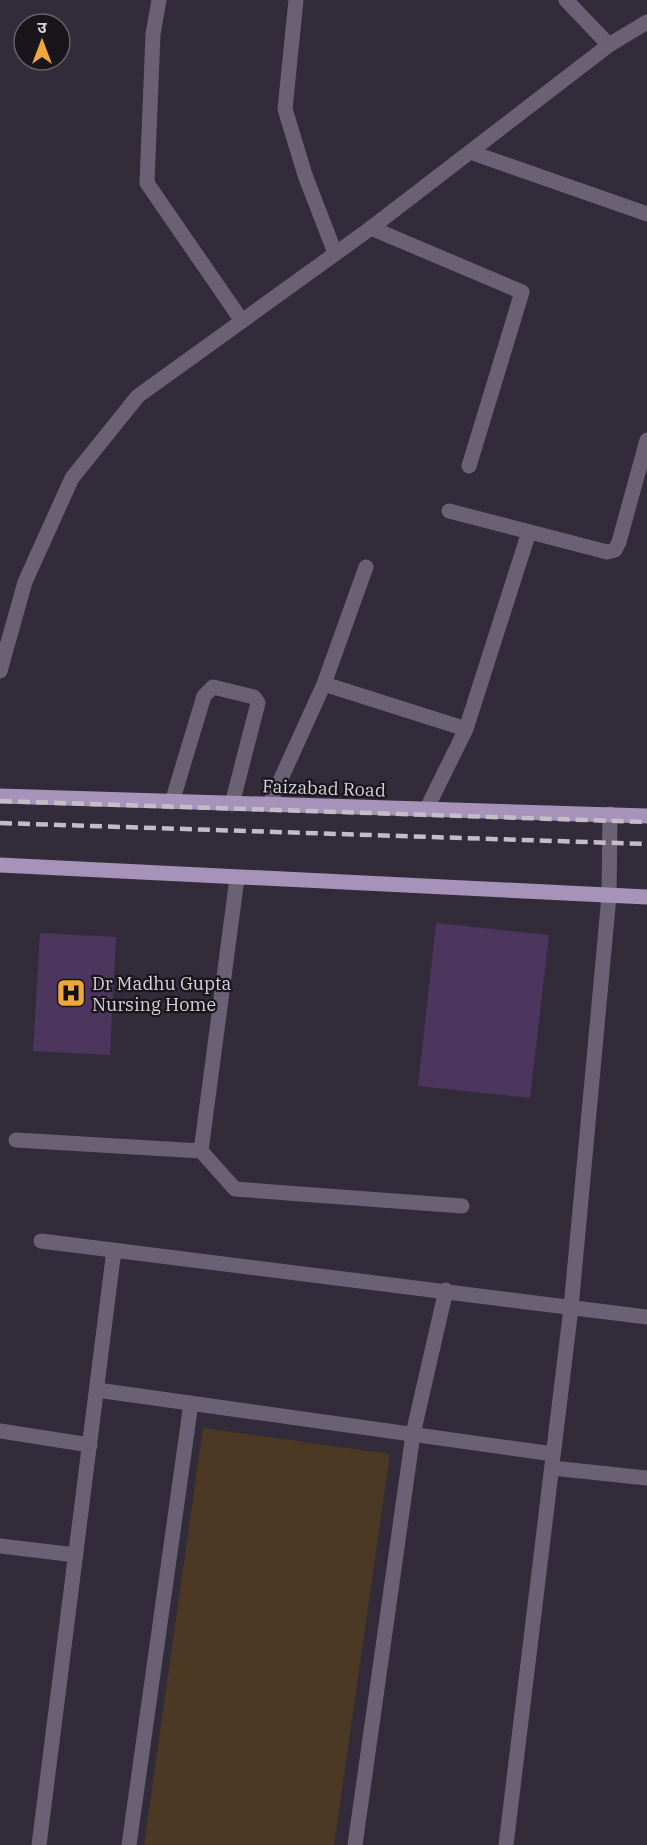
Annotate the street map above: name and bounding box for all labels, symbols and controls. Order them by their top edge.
north arrow [12,12,72,72]
text: उ [37,17,47,37]
street label: Faizabad Road [262,774,386,802]
place label: Dr Madhu Gupta Nursing Home [92,972,231,1016]
hospital icon: Dr Madhu Gupta Nursing Home [55,977,87,1009]

